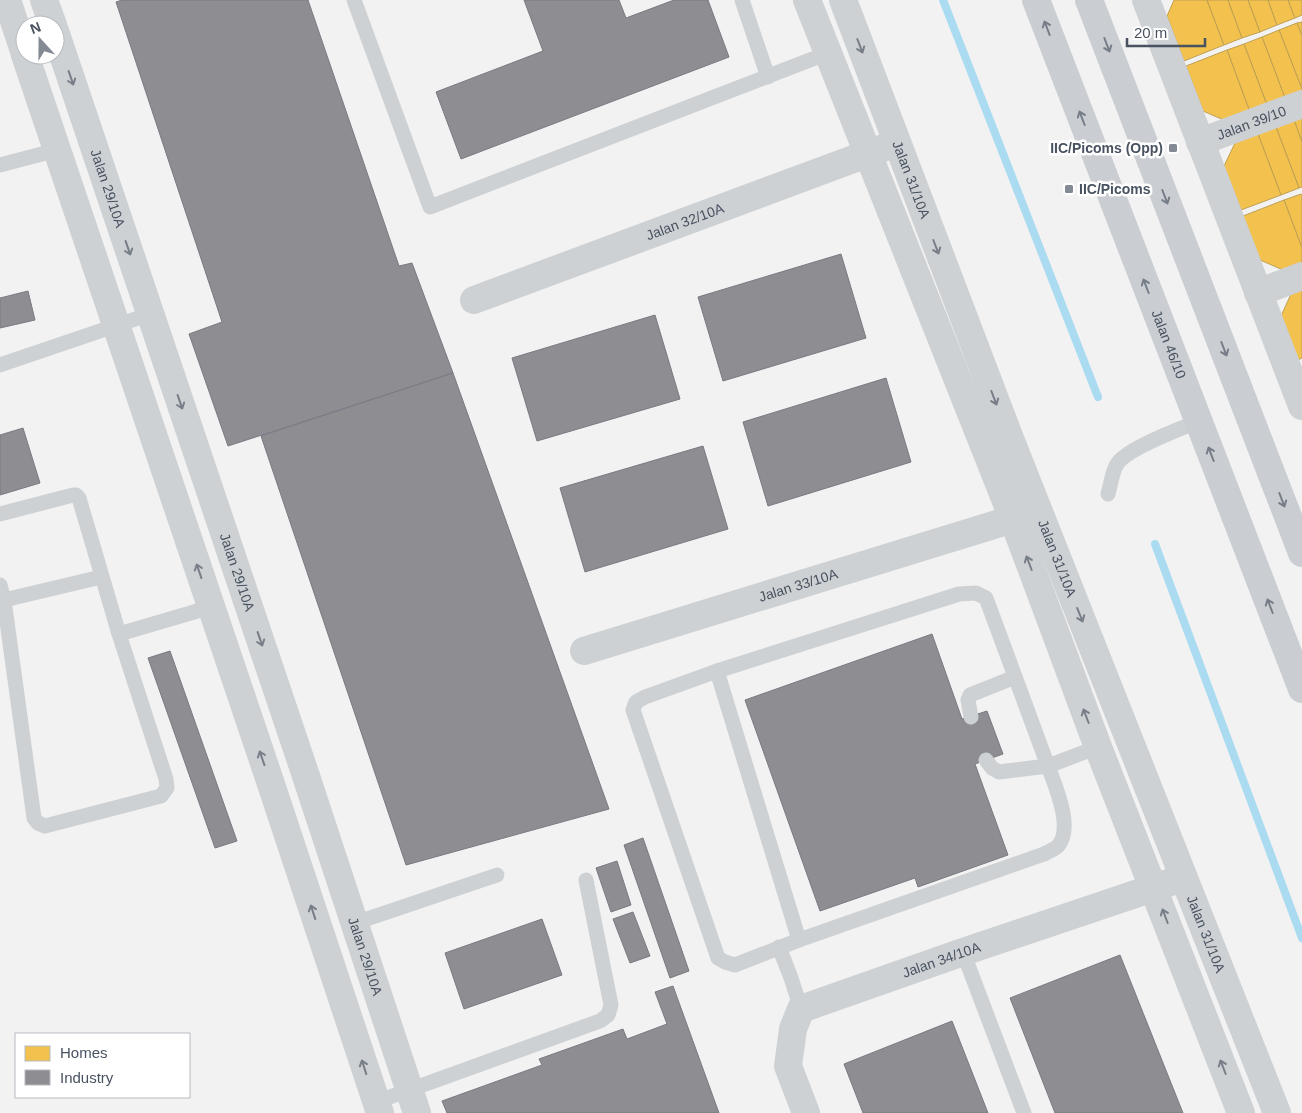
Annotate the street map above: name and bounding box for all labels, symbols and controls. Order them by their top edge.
north arrow [15,15,65,65]
scale bar [1127,15,1204,47]
text: N [28,19,43,37]
one-way arrow [1042,20,1051,36]
text: 20 m [1134,24,1167,41]
one-way arrow [856,37,865,53]
one-way arrow [1103,38,1112,53]
one-way arrow [66,69,76,85]
street label: Jalan 39/10 [1215,103,1288,143]
one-way arrow [1076,111,1085,126]
street label: Jalan 31/10A [889,138,934,221]
place label: IIC/Picoms (Opp) [1050,140,1163,156]
marker: IIC/Picoms (Opp) [1167,142,1179,154]
street label: Jalan 29/10A [87,147,129,230]
place label: IIC/Picoms [1079,181,1151,197]
marker: IIC/Picoms [1063,183,1075,195]
one-way arrow [1161,189,1170,204]
street label: Jalan 32/10A [644,200,727,243]
one-way arrow [932,238,941,254]
one-way arrow [124,240,133,255]
one-way arrow [1141,279,1150,294]
street label: Jalan 46/10 [1148,308,1189,381]
one-way arrow [1219,341,1229,356]
one-way arrow [990,390,1000,405]
one-way arrow [176,394,185,409]
one-way arrow [1206,447,1216,462]
one-way arrow [1278,492,1287,508]
street label: Jalan 31/10A [1035,517,1080,600]
street label: Jalan 29/10A [217,531,258,614]
one-way arrow [1024,556,1033,572]
one-way arrow [194,564,203,579]
street label: Jalan 33/10A [757,565,840,605]
one-way arrow [1265,599,1274,614]
one-way arrow [1076,607,1085,622]
one-way arrow [256,631,265,646]
one-way arrow [1081,708,1090,724]
one-way arrow [257,751,266,766]
street label: Jalan 31/10A [1184,893,1229,975]
one-way arrow [308,905,317,921]
one-way arrow [1160,909,1169,924]
street label: Jalan 29/10A [345,915,386,998]
street label: Jalan 34/10A [900,938,983,981]
legend [15,1033,190,1098]
text: Homes [60,1044,108,1061]
one-way arrow [359,1059,368,1075]
one-way arrow [1218,1060,1227,1076]
text: Industry [60,1069,114,1086]

